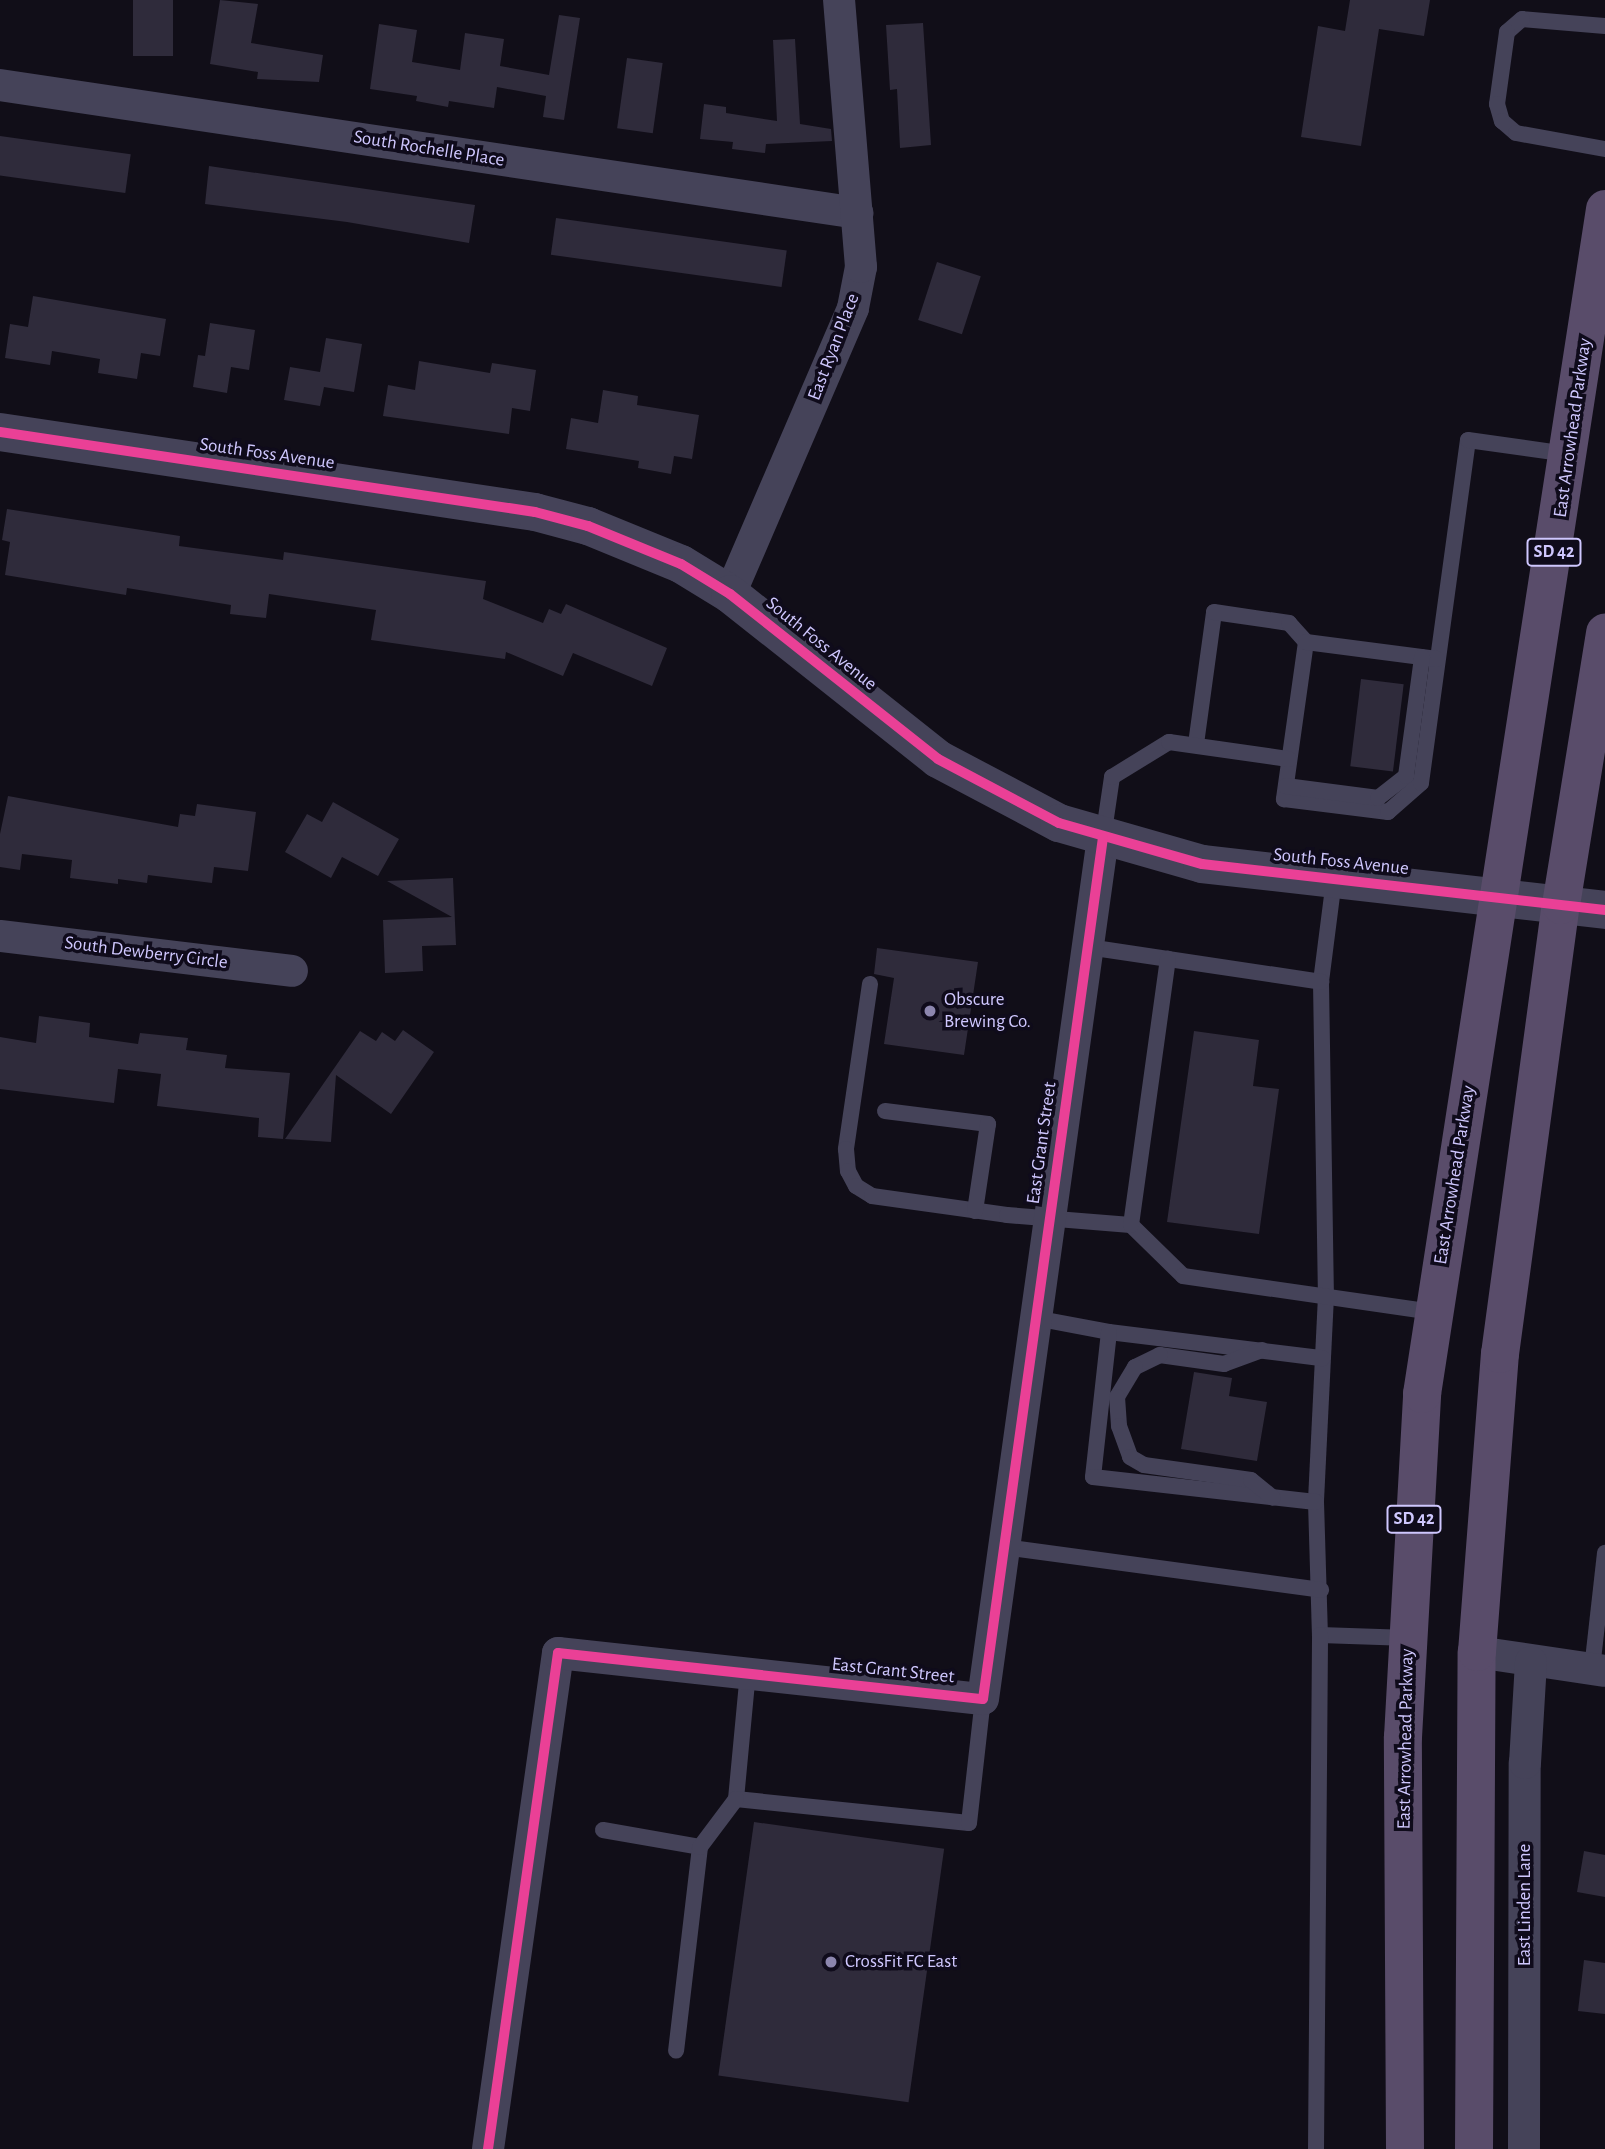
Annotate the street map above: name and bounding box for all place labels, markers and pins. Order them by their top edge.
place label: Obscure Brewing Co. [944,989,1031,1033]
marker: Obscure Brewing Co. [922,1003,938,1019]
place label: CrossFit FC East [845,1951,957,1973]
marker: CrossFit FC East [823,1954,839,1970]

